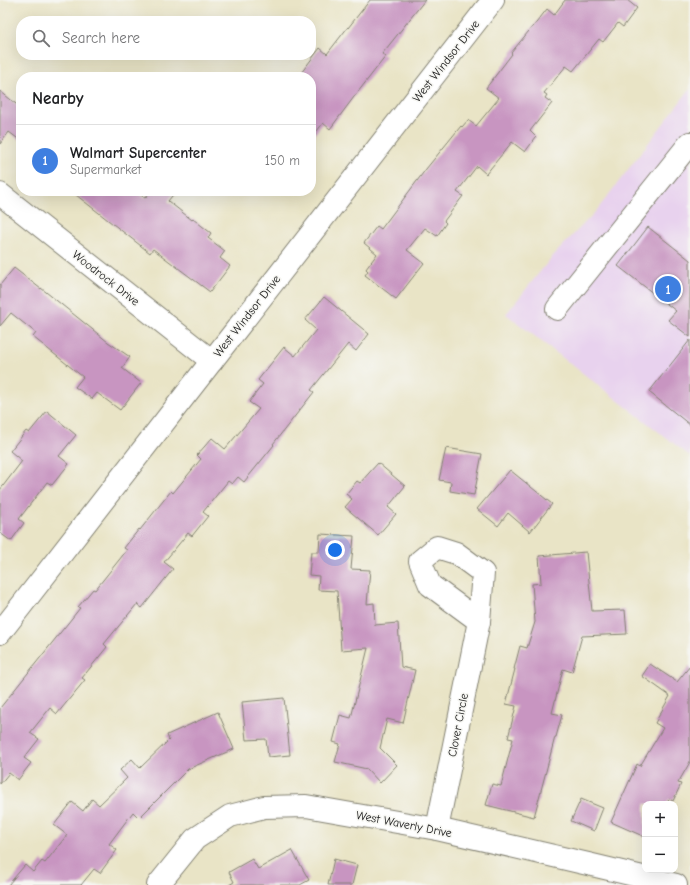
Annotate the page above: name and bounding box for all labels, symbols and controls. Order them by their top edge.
search box [16,16,316,60]
street label: West Windsor Drive [410,17,482,105]
icon: search [30,27,52,49]
text: Search here [62,29,140,47]
text: Nearby [32,89,83,108]
text: Walmart Supercenter [70,144,206,162]
text: 1 [42,153,48,168]
text: 150 m [265,153,300,168]
text: Supermarket [70,162,141,177]
street label: Woodrock Drive [70,247,142,309]
street label: West Windsor Drive [211,272,283,360]
pin: 1 [655,274,681,304]
your location [325,540,345,560]
street label: Clover Circle [445,692,471,758]
map controls [642,801,678,873]
button: + [642,801,678,837]
street label: West Waverly Drive [355,808,453,840]
button: − [642,837,678,873]

